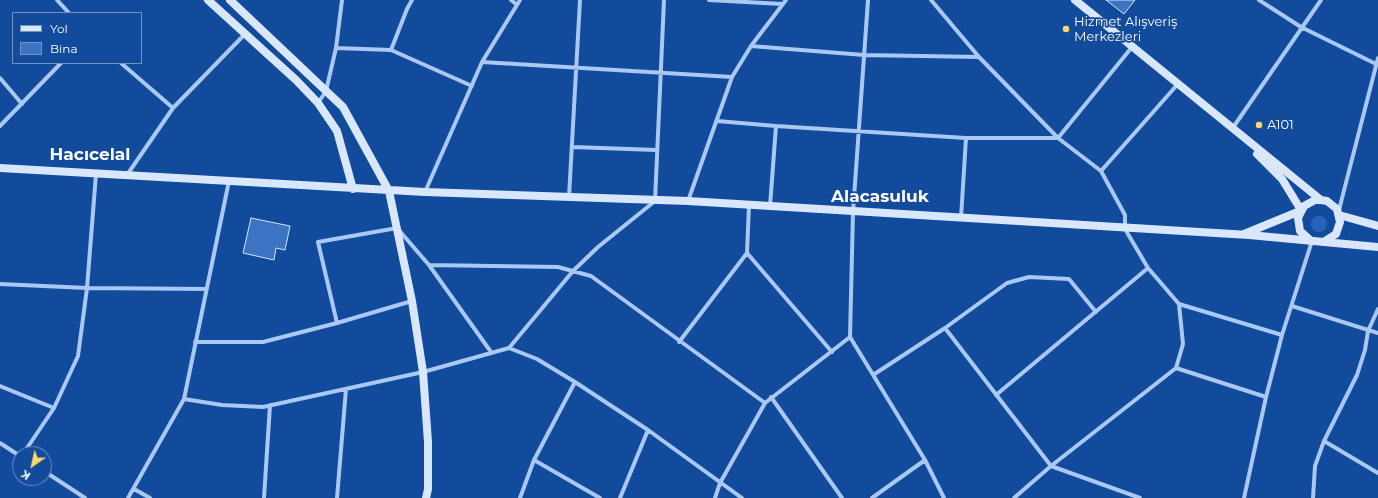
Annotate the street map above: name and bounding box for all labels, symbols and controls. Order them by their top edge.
legend [12,12,142,64]
place label: Hizmet Alışveriş Merkezleri [1074,14,1177,45]
text: Yol [50,21,68,36]
marker: Hizmet Alışveriş Merkezleri [1061,24,1071,34]
text: Bina [50,41,77,56]
place label: A101 [1267,117,1294,133]
marker: A101 [1254,120,1264,130]
district label: Hacıcelal [50,145,130,165]
district label: Alacasuluk [831,187,929,207]
north arrow [12,446,52,486]
text: K [19,467,33,483]

